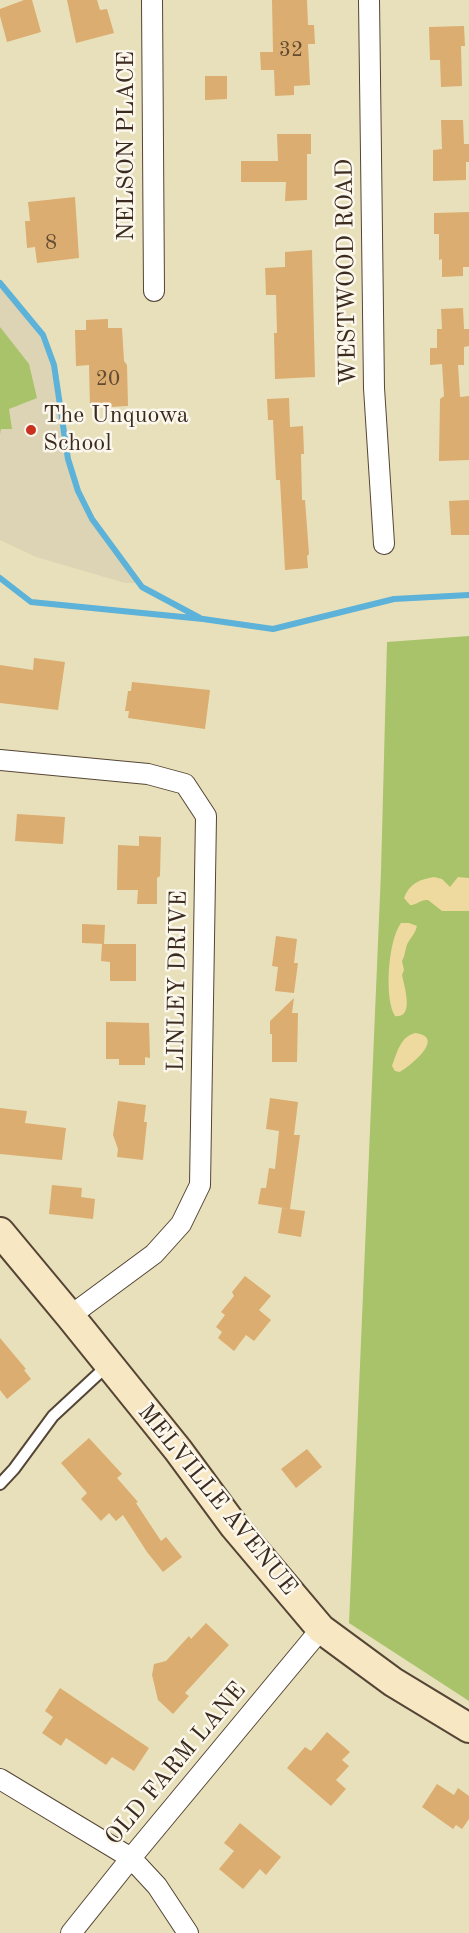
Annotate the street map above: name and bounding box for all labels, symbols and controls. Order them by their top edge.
house number: 32 [279,37,303,63]
street label: NELSON PLACE [113,51,141,241]
street label: WESTWOOD ROAD [331,158,363,386]
house number: 8 [45,230,57,256]
house number: 20 [96,366,120,392]
place label: The Unquowa School [43,402,189,458]
marker: The Unquowa School [24,423,38,437]
street label: LINLEY DRIVE [162,890,194,1072]
street label: MELVILLE AVENUE [131,1398,303,1602]
street label: OLD FARM LANE [99,1677,253,1851]

